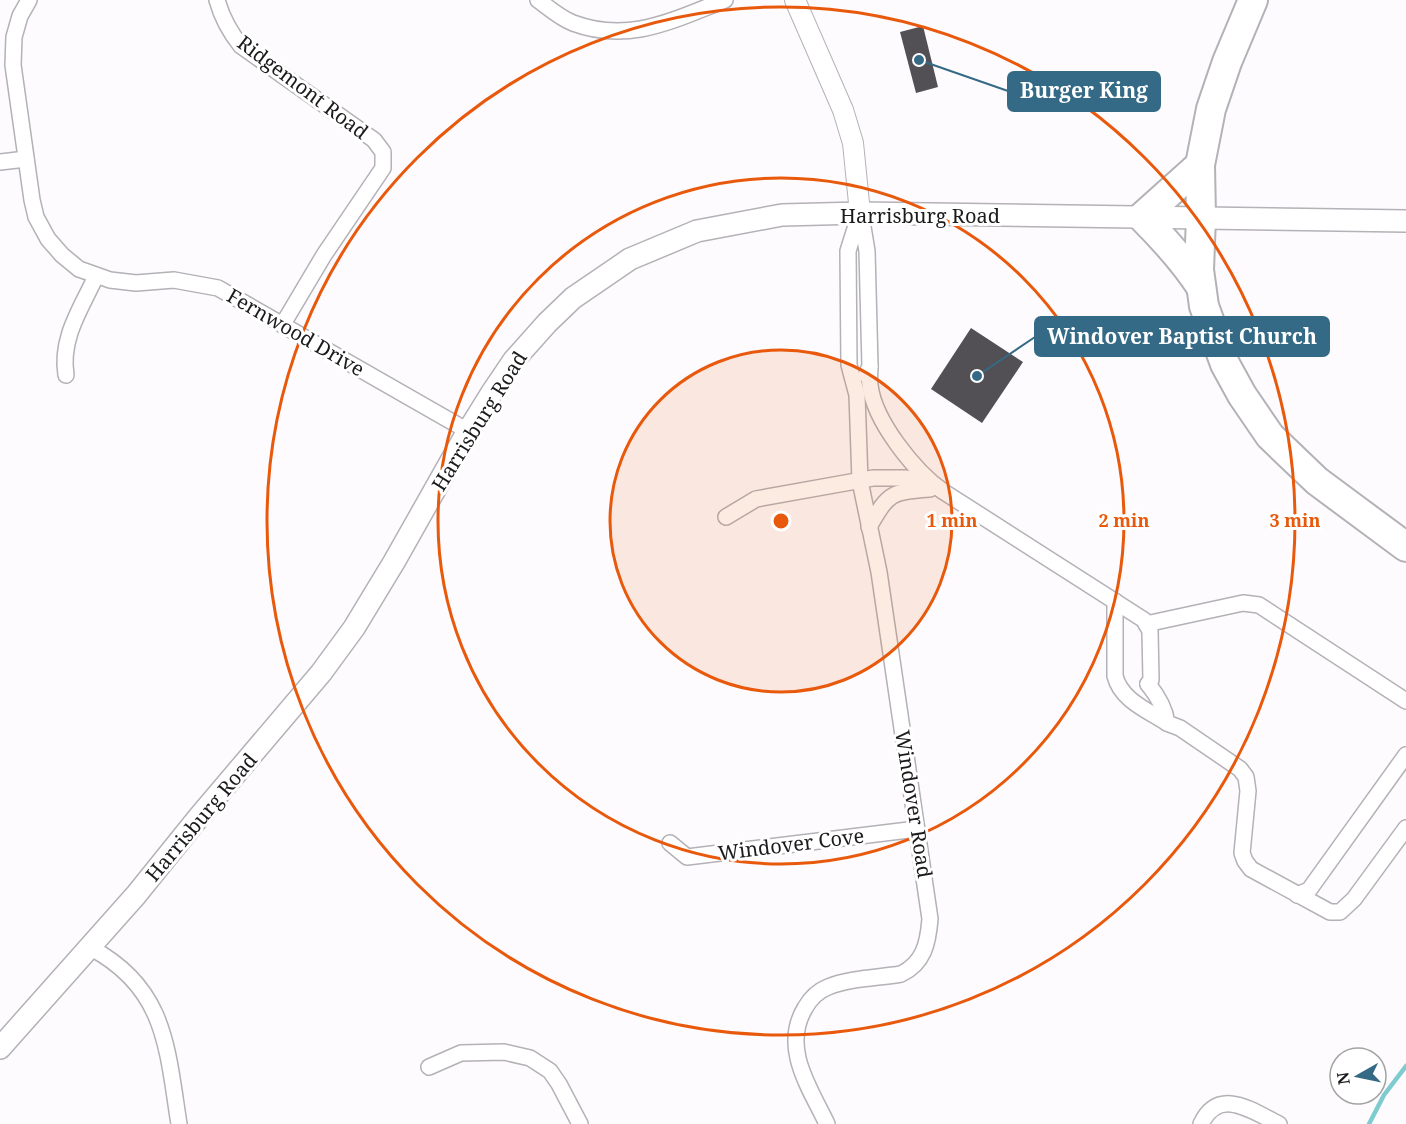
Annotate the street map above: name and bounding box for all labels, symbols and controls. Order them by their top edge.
street label: Ridgemont Road [232,29,374,145]
callout: Burger King [1008,72,1160,111]
text: Burger King [1020,76,1148,104]
street label: Harrisburg Road [840,202,1000,229]
street label: Fernwood Drive [222,282,370,382]
callout: Windover Baptist Church [1035,317,1329,356]
text: Windover Baptist Church [1047,322,1317,350]
street label: Harrisburg Road [425,346,533,496]
text: 1 min [927,508,977,532]
text: 2 min [1099,508,1149,532]
text: 3 min [1270,508,1320,532]
centre of rings [771,511,791,531]
street label: Windover Road [889,728,939,880]
street label: Harrisburg Road [139,747,263,887]
street label: Windover Cove [716,822,866,866]
north arrow [1328,1046,1388,1106]
text: N [1331,1070,1355,1086]

